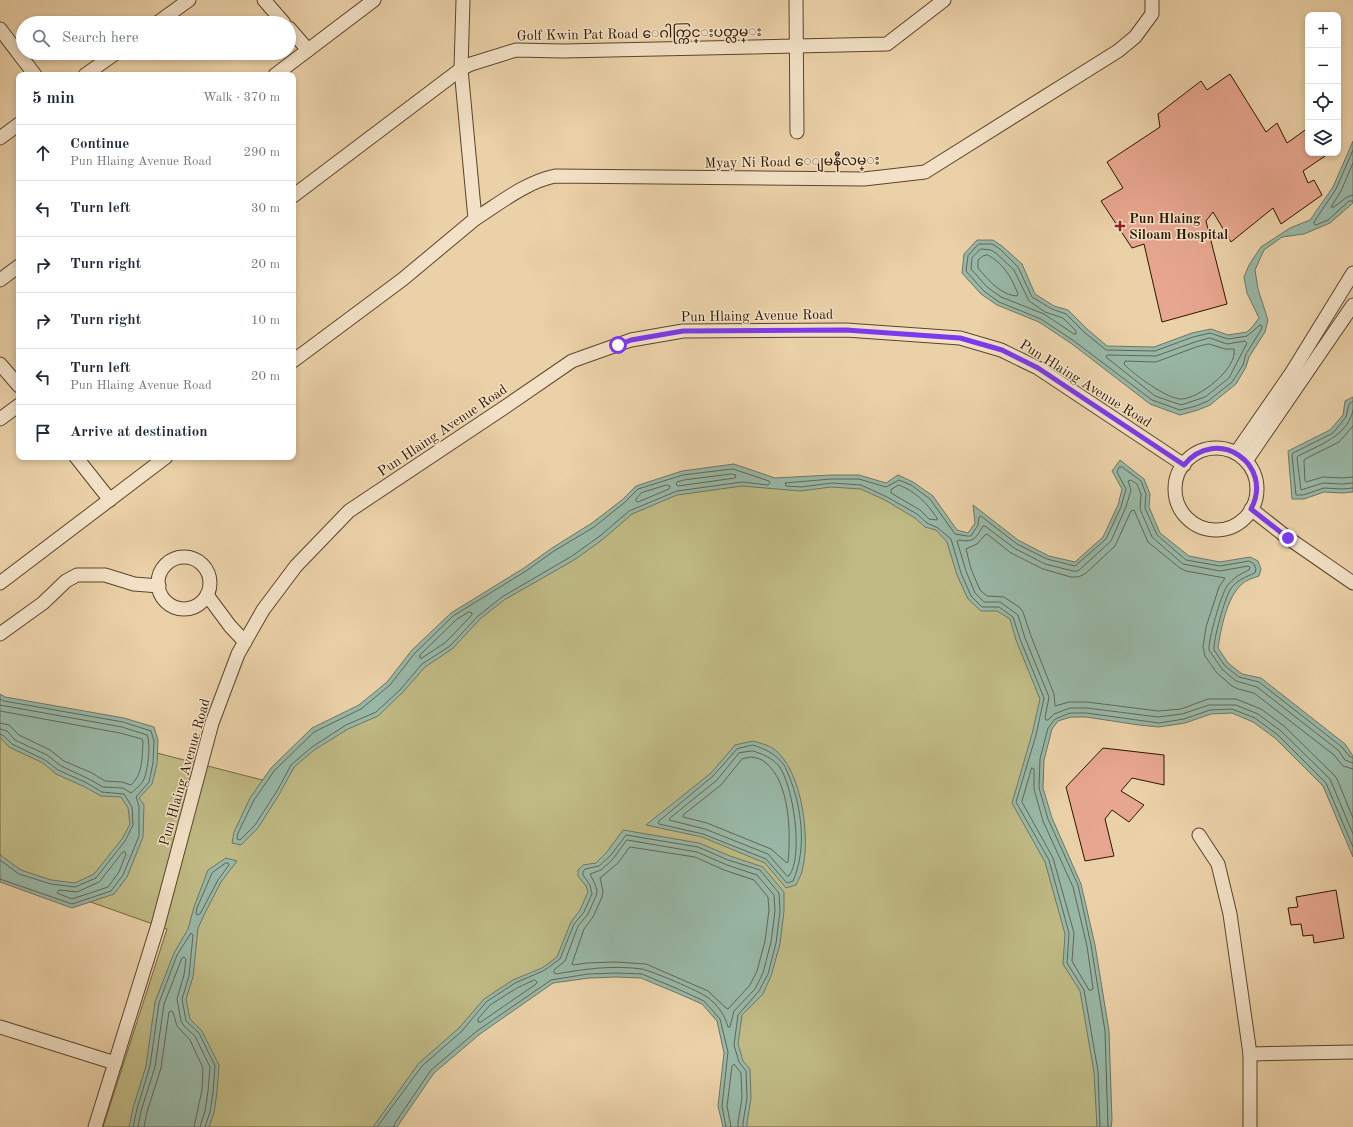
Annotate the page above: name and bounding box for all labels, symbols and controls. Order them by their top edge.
map controls [1305,12,1341,156]
button: + [1305,12,1341,48]
search box [16,16,296,60]
street label: Golf Kwin Pat Road ေဂါက္ကြင္းပတ္လမ္း [516,21,762,47]
icon: search [30,27,52,49]
text: Search here [62,31,139,46]
button: − [1305,48,1341,84]
button: locate [1305,84,1341,120]
text: 5 min [32,90,75,107]
text: Walk · 370 m [203,91,280,104]
button: layers [1305,120,1341,156]
text: Continue [70,137,129,152]
icon: ahead [32,142,54,164]
text: 290 m [243,146,280,159]
street label: Myay Ni Road ေျမနီလမ္း [704,149,880,175]
text: Pun Hlaing Avenue Road [70,155,212,168]
icon: left [32,198,54,220]
text: Turn left [70,201,130,216]
text: 30 m [251,202,280,215]
place label: Pun Hlaing Siloam Hospital [1129,212,1228,242]
marker: Pun Hlaing Siloam Hospital [1114,220,1126,232]
icon: right [32,254,54,276]
text: Turn right [70,257,141,272]
text: 20 m [251,258,280,271]
street label: Pun Hlaing Avenue Road [681,308,833,324]
icon: right [32,310,54,332]
text: Turn right [70,313,141,328]
text: 10 m [251,314,280,327]
route start [609,336,627,354]
street label: Pun Hlaing Avenue Road [1017,337,1154,430]
text: Turn left [70,361,130,376]
icon: left [32,366,54,388]
text: 20 m [251,370,280,383]
text: Pun Hlaing Avenue Road [70,379,212,392]
street label: Pun Hlaing Avenue Road [375,382,510,479]
icon: arrive [32,422,54,444]
text: Arrive at destination [70,425,208,440]
route end [1279,529,1297,547]
street label: Pun Hlaing Avenue Road [157,697,213,848]

